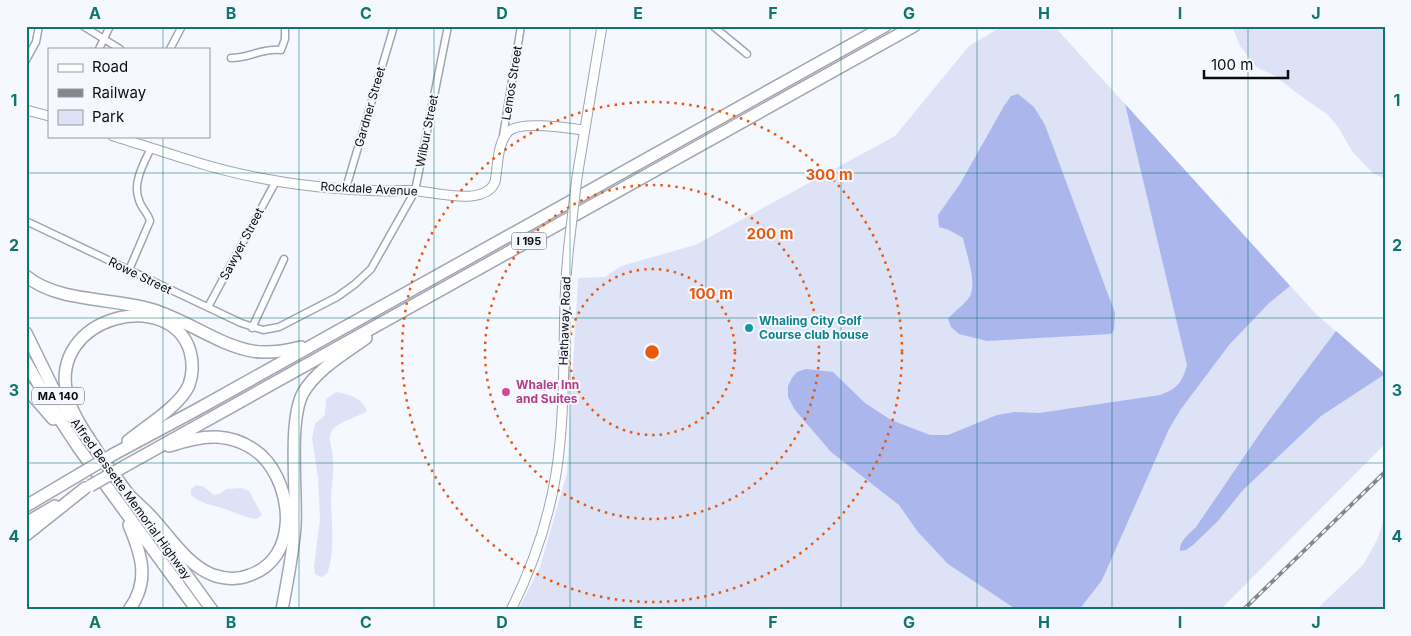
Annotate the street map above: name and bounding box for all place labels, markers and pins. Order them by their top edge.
place label: Whaling City Golf Course club house [759,313,869,342]
marker: Whaling City Golf Course club house [743,322,755,334]
centre of rings [643,343,661,361]
place label: Whaler Inn and Suites [516,377,579,406]
marker: Whaler Inn and Suites [500,386,512,398]

